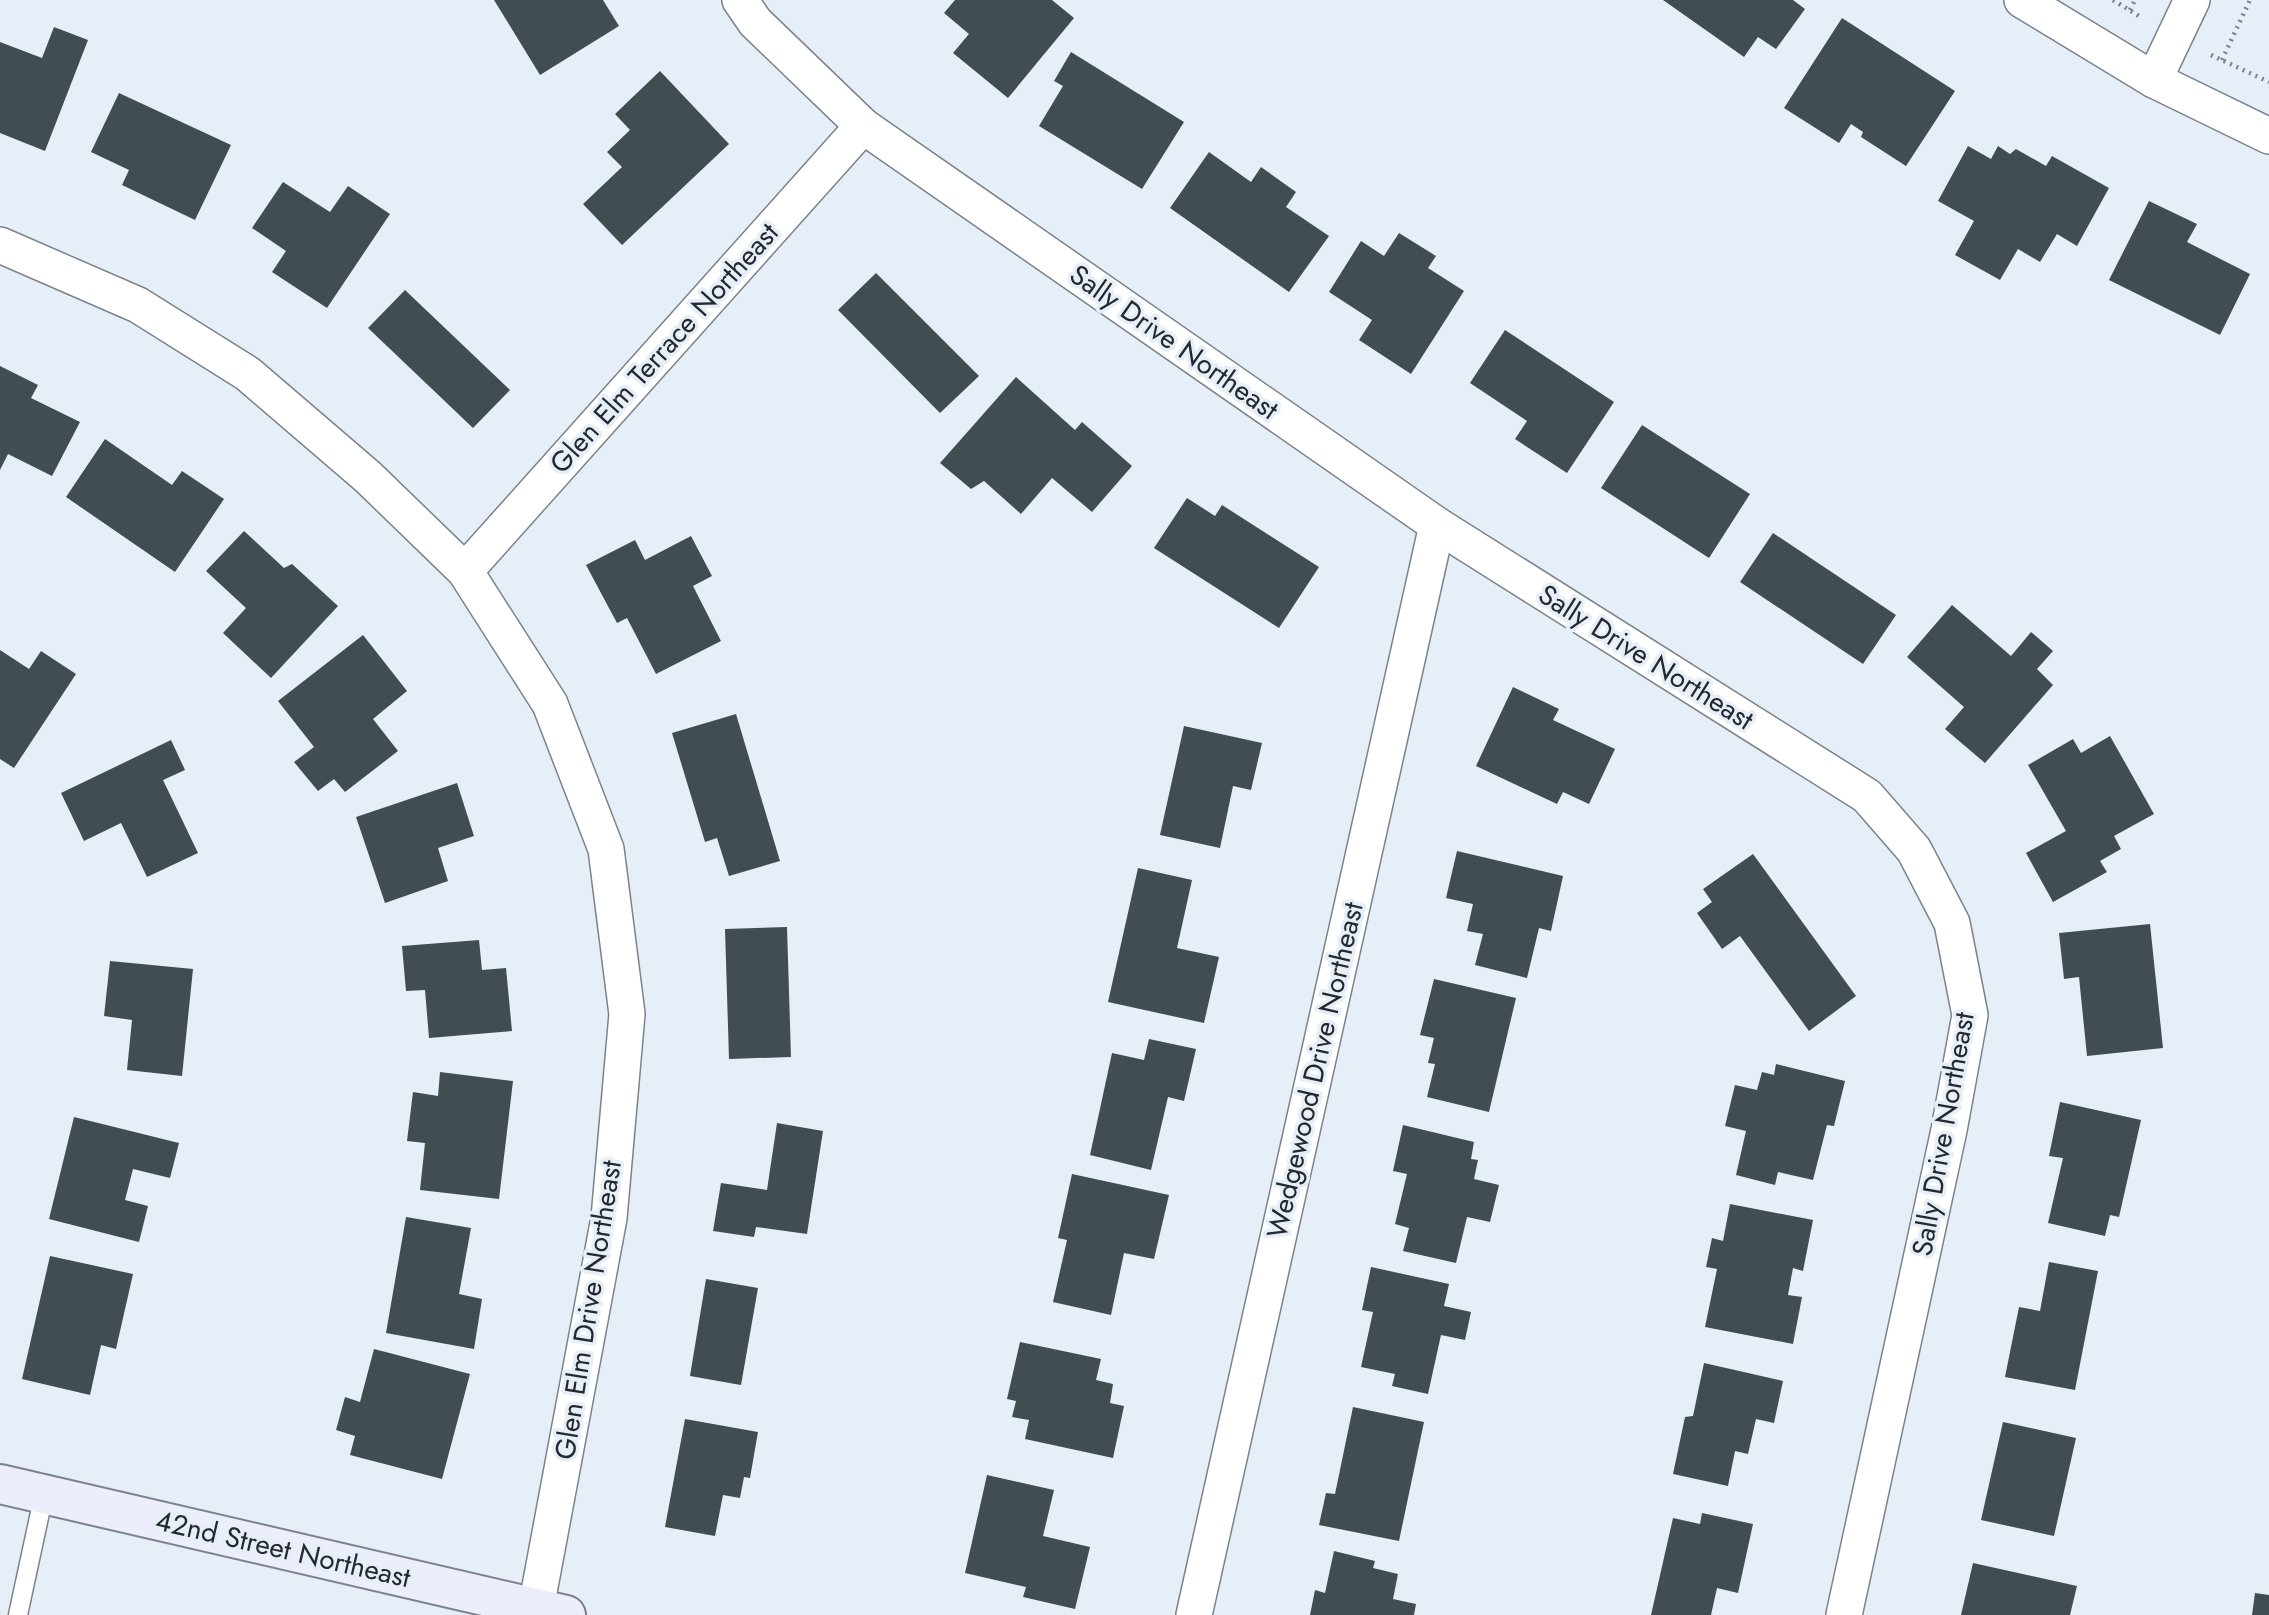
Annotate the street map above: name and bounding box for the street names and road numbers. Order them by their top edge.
street label: Glen Elm Terrace Northeast [540,213,788,483]
street label: Sally Drive Northeast [1061,254,1287,430]
street label: Sally Drive Northeast [1530,574,1762,740]
street label: Wedgewood Drive Northeast [1256,898,1374,1242]
street label: Sally Drive Northeast [1901,1009,1985,1259]
street label: Glen Elm Drive Northeast [544,1157,632,1462]
street label: 42nd Street Northeast [152,1500,415,1598]

